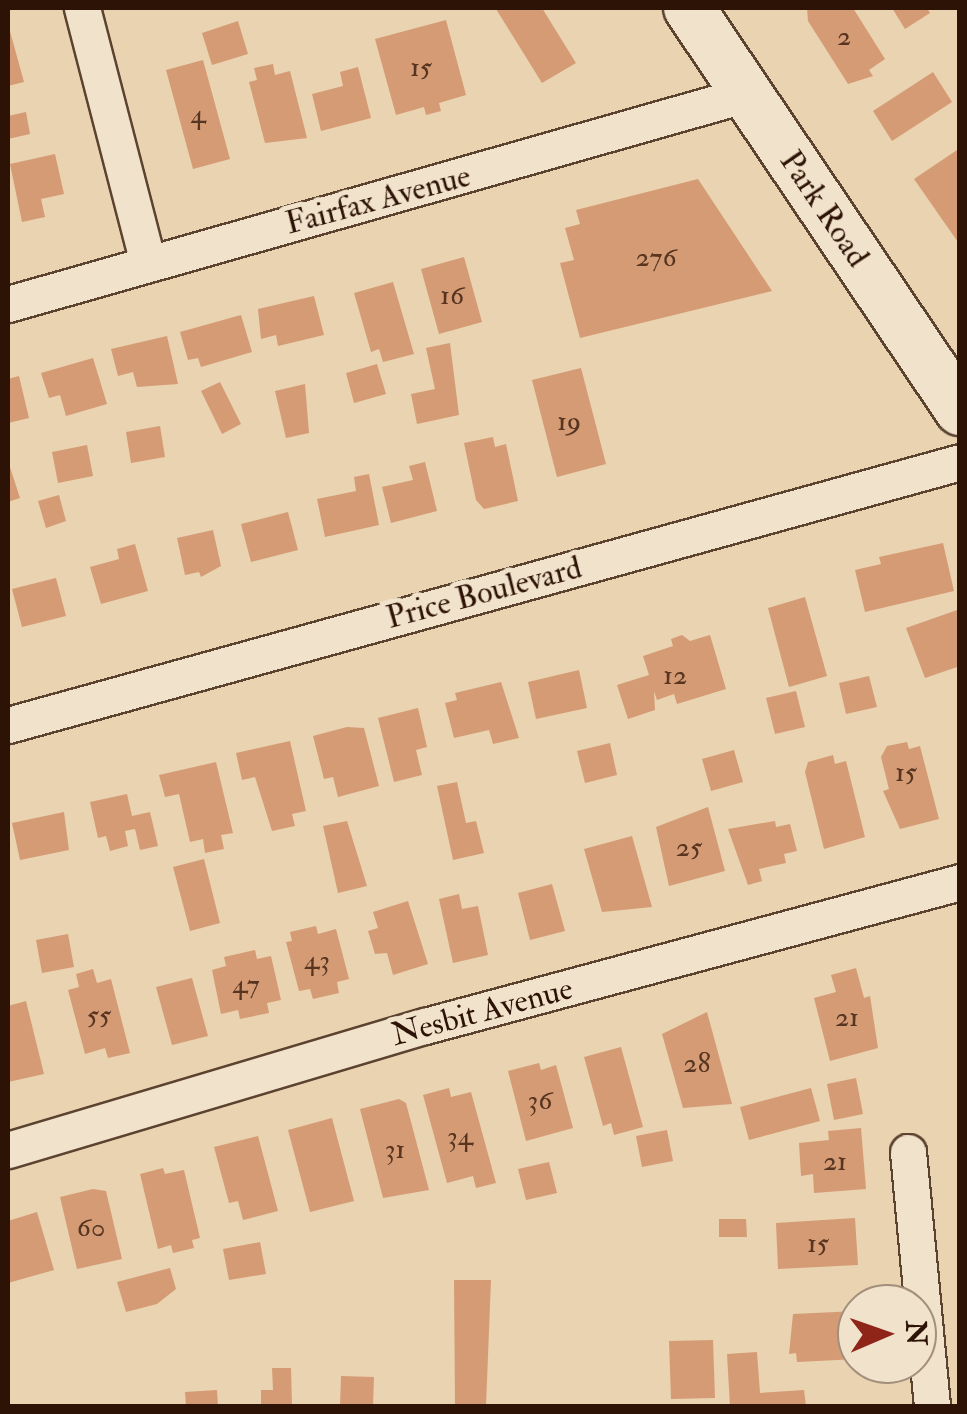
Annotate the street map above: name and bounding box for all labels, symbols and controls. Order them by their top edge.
house number: 2 [837,20,851,54]
house number: 15 [410,51,432,85]
house number: 4 [190,98,206,132]
street label: Park Road [771,144,877,274]
street label: Fairfax Avenue [281,157,475,243]
house number: 276 [635,241,677,275]
house number: 16 [440,279,464,313]
house number: 19 [557,405,581,439]
street label: Price Boulevard [382,549,586,637]
house number: 12 [663,659,687,693]
house number: 15 [895,756,917,790]
house number: 25 [676,831,702,865]
house number: 43 [304,944,330,978]
house number: 47 [232,968,260,1002]
street label: Nesbit Avenue [387,969,577,1055]
house number: 55 [87,999,111,1033]
house number: 21 [835,1001,859,1035]
house number: 28 [683,1047,711,1081]
house number: 36 [528,1084,552,1118]
house number: 34 [447,1120,473,1154]
house number: 31 [385,1133,405,1167]
house number: 21 [823,1145,847,1179]
house number: 60 [77,1211,105,1245]
house number: 15 [807,1227,829,1261]
north arrow [837,1284,937,1384]
text: N [898,1320,933,1346]

